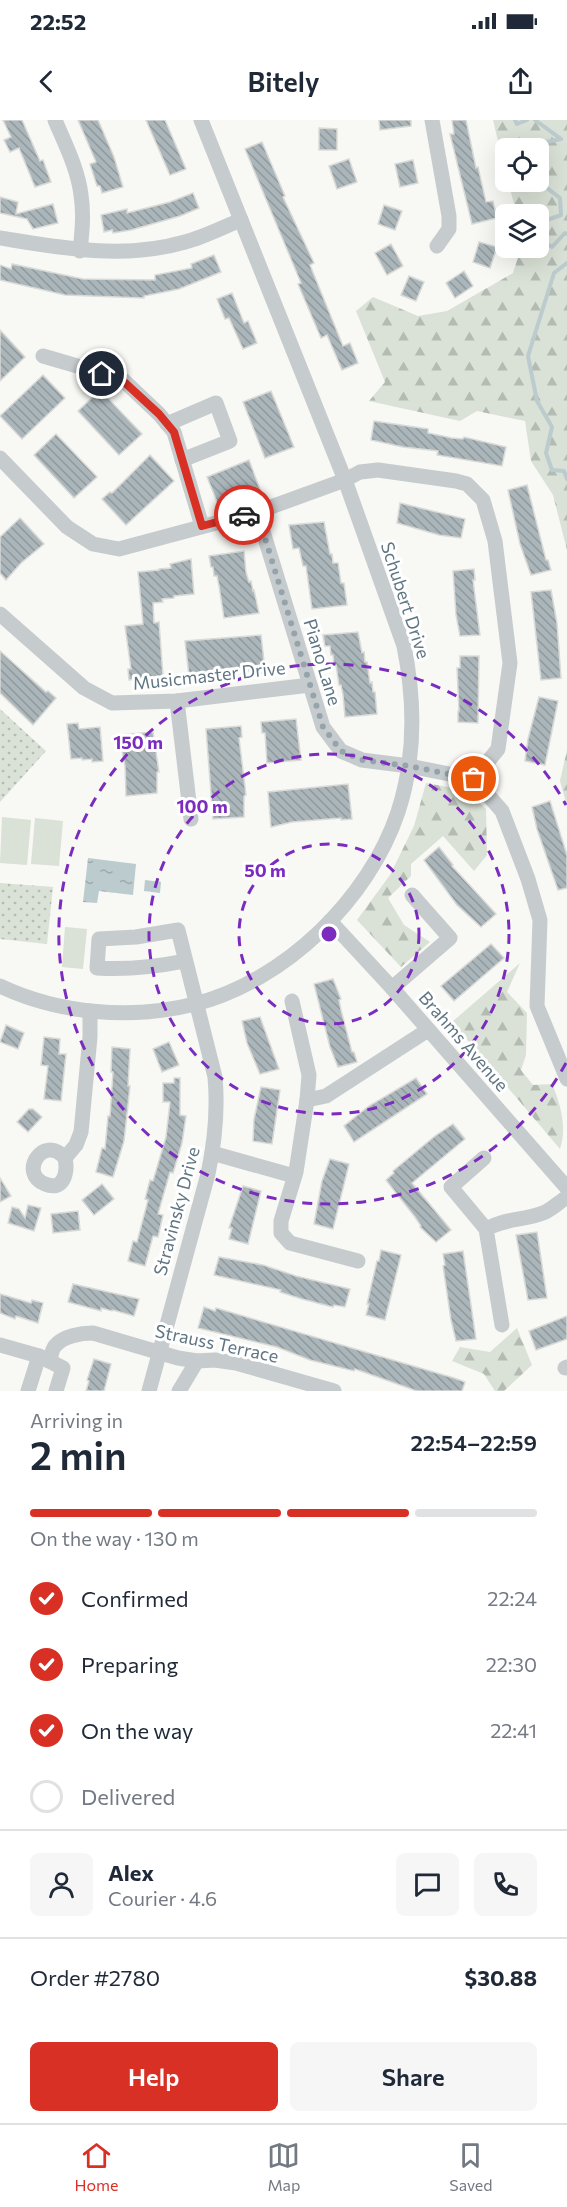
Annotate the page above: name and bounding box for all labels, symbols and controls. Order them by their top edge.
text: 22:52 [30,8,86,35]
icon: back [30,65,63,98]
text: Bitely [247,65,320,98]
icon: share [504,65,537,98]
map controls [495,138,549,258]
button: locate [495,138,549,192]
button: layers [495,204,549,258]
pin [76,348,127,399]
icon: home [85,357,118,390]
courier [214,485,274,545]
icon: car [228,499,261,532]
street label: Schubert Drive [377,539,435,661]
street label: Piano Lane [299,616,347,708]
street label: Musicmaster Drive [132,656,286,694]
text: 150 m [113,731,163,753]
pin [448,753,499,804]
icon: bag [457,762,490,795]
text: 100 m [176,795,228,817]
text: 50 m [244,859,286,881]
centre of rings [319,924,339,944]
street label: Brahms Avenue [414,986,514,1096]
street label: Stravinsky Drive [148,1144,204,1278]
street label: Strauss Terrace [153,1319,281,1367]
text: Arriving in [30,1408,123,1432]
text: 22:54–22:59 [410,1429,537,1456]
text: 2 min [30,1430,127,1478]
text: On the way · 130 m [30,1526,199,1550]
icon: check [30,1582,63,1615]
text: Confirmed [81,1585,188,1612]
text: 22:24 [487,1586,537,1610]
icon: check [30,1648,63,1681]
text: Preparing [81,1651,178,1678]
text: 22:30 [486,1652,537,1676]
icon: check [30,1714,63,1747]
text: On the way [81,1717,193,1744]
text: 22:41 [490,1718,537,1742]
text: Delivered [81,1783,175,1810]
button: person [30,1853,93,1916]
button: chat [396,1853,459,1916]
button: phone [474,1853,537,1916]
text: Alex [108,1859,154,1886]
text: Courier · 4.6 [108,1886,217,1910]
text: Order #2780 [30,1964,160,1991]
text: $30.88 [465,1964,537,1991]
button: Help [30,2042,278,2111]
button: Share [290,2042,537,2111]
tab: Home [74,2139,118,2194]
tab: Map [267,2139,300,2194]
tab: Saved [449,2139,493,2194]

